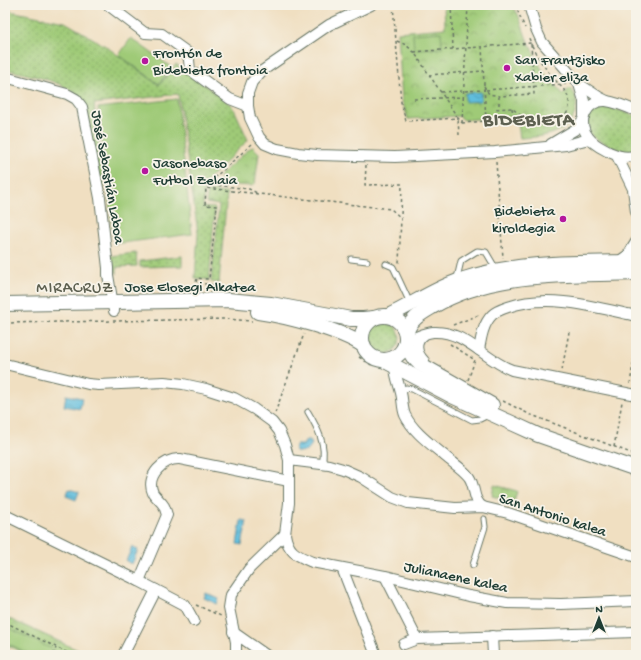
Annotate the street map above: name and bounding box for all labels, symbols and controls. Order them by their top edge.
place label: Frontón de Bidebieta frontoia [152,45,268,80]
place label: San Frantzisko Xabier eliza [514,52,606,87]
marker: Frontón de Bidebieta frontoia [140,56,150,66]
marker: San Frantzisko Xabier eliza [502,63,512,73]
street label: José Sebastián Laboa [86,109,128,246]
district label: BIDEBIETA [482,110,576,133]
place label: Jasonebaso Futbol Zelaia [152,155,238,190]
marker: Jasonebaso Futbol Zelaia [140,166,150,176]
place label: Bidebieta kiroldegia [492,203,556,238]
marker: Bidebieta kiroldegia [558,214,568,224]
street label: Jose Elosegi Alkatea [125,279,256,297]
district label: MIRACRUZ [36,280,114,299]
street label: San Antonio kalea [496,490,609,542]
street label: Julianaene kalea [402,558,510,598]
north arrow [579,598,619,638]
text: N [595,604,603,616]

